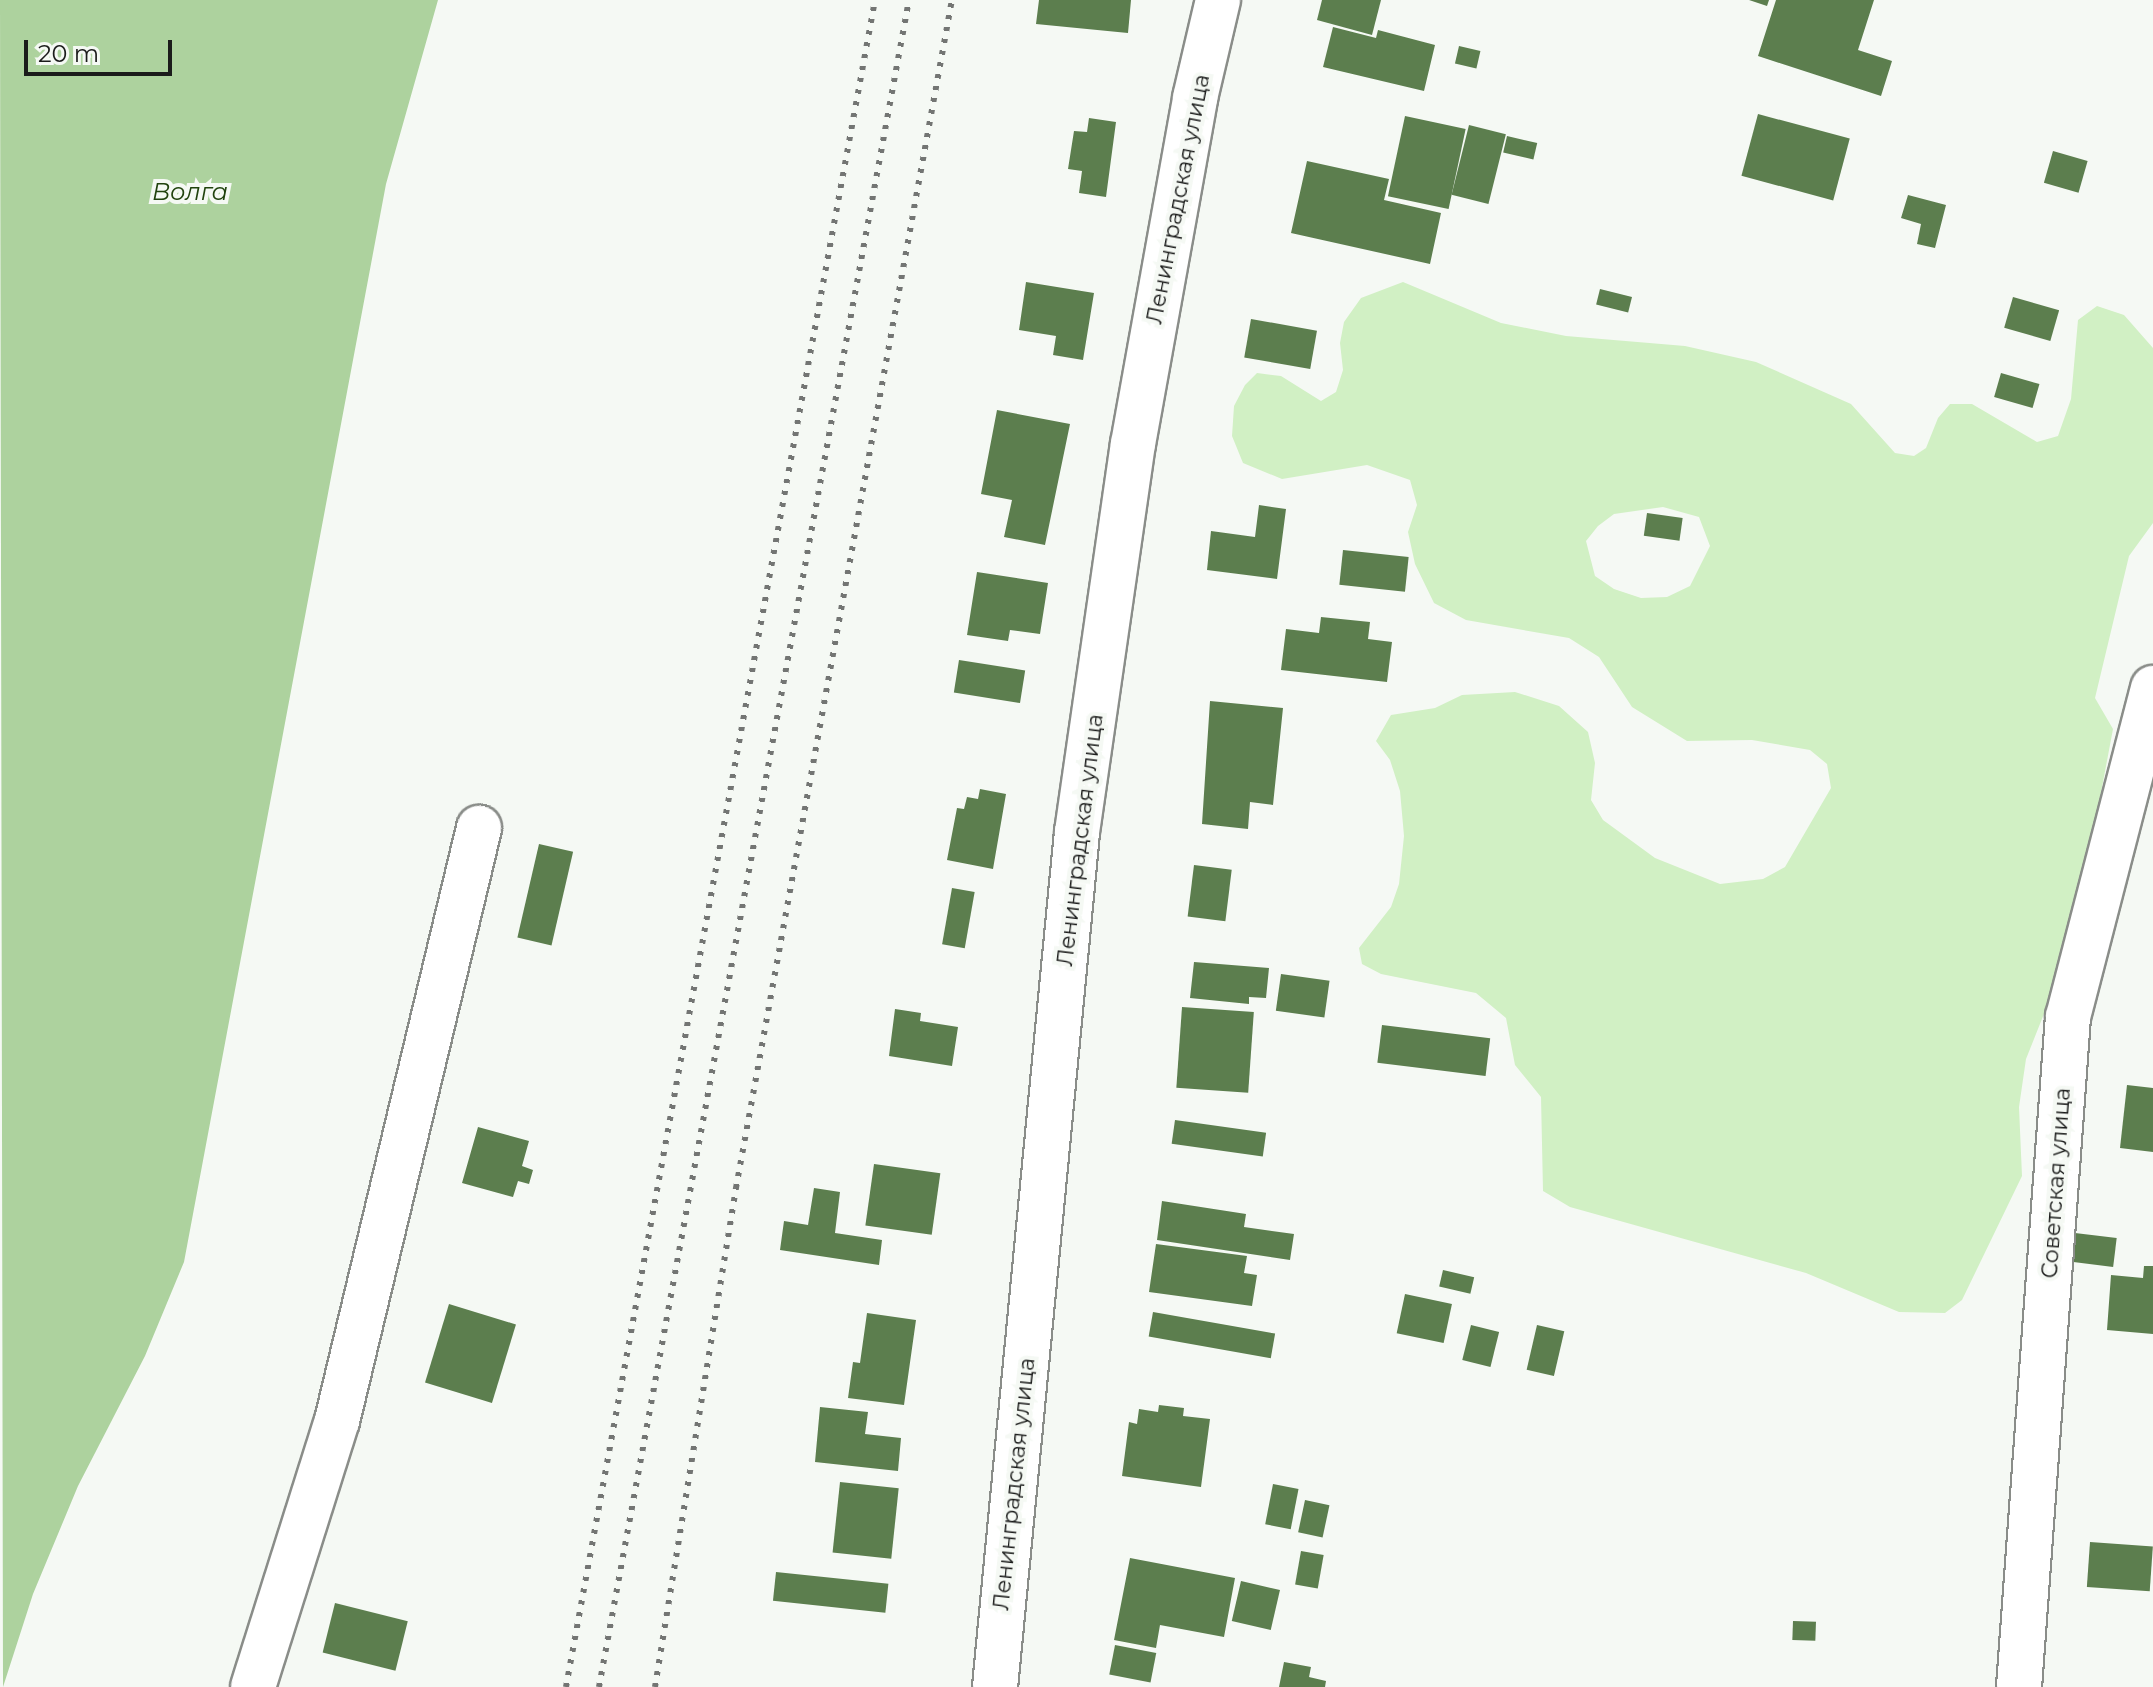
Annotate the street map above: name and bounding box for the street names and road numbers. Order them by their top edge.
street label: Ленинградская улица [1141,72,1215,326]
street label: Ленинградская улица [1051,712,1109,968]
street label: Советская улица [2036,1087,2076,1279]
street label: Ленинградская улица [988,1356,1040,1612]

